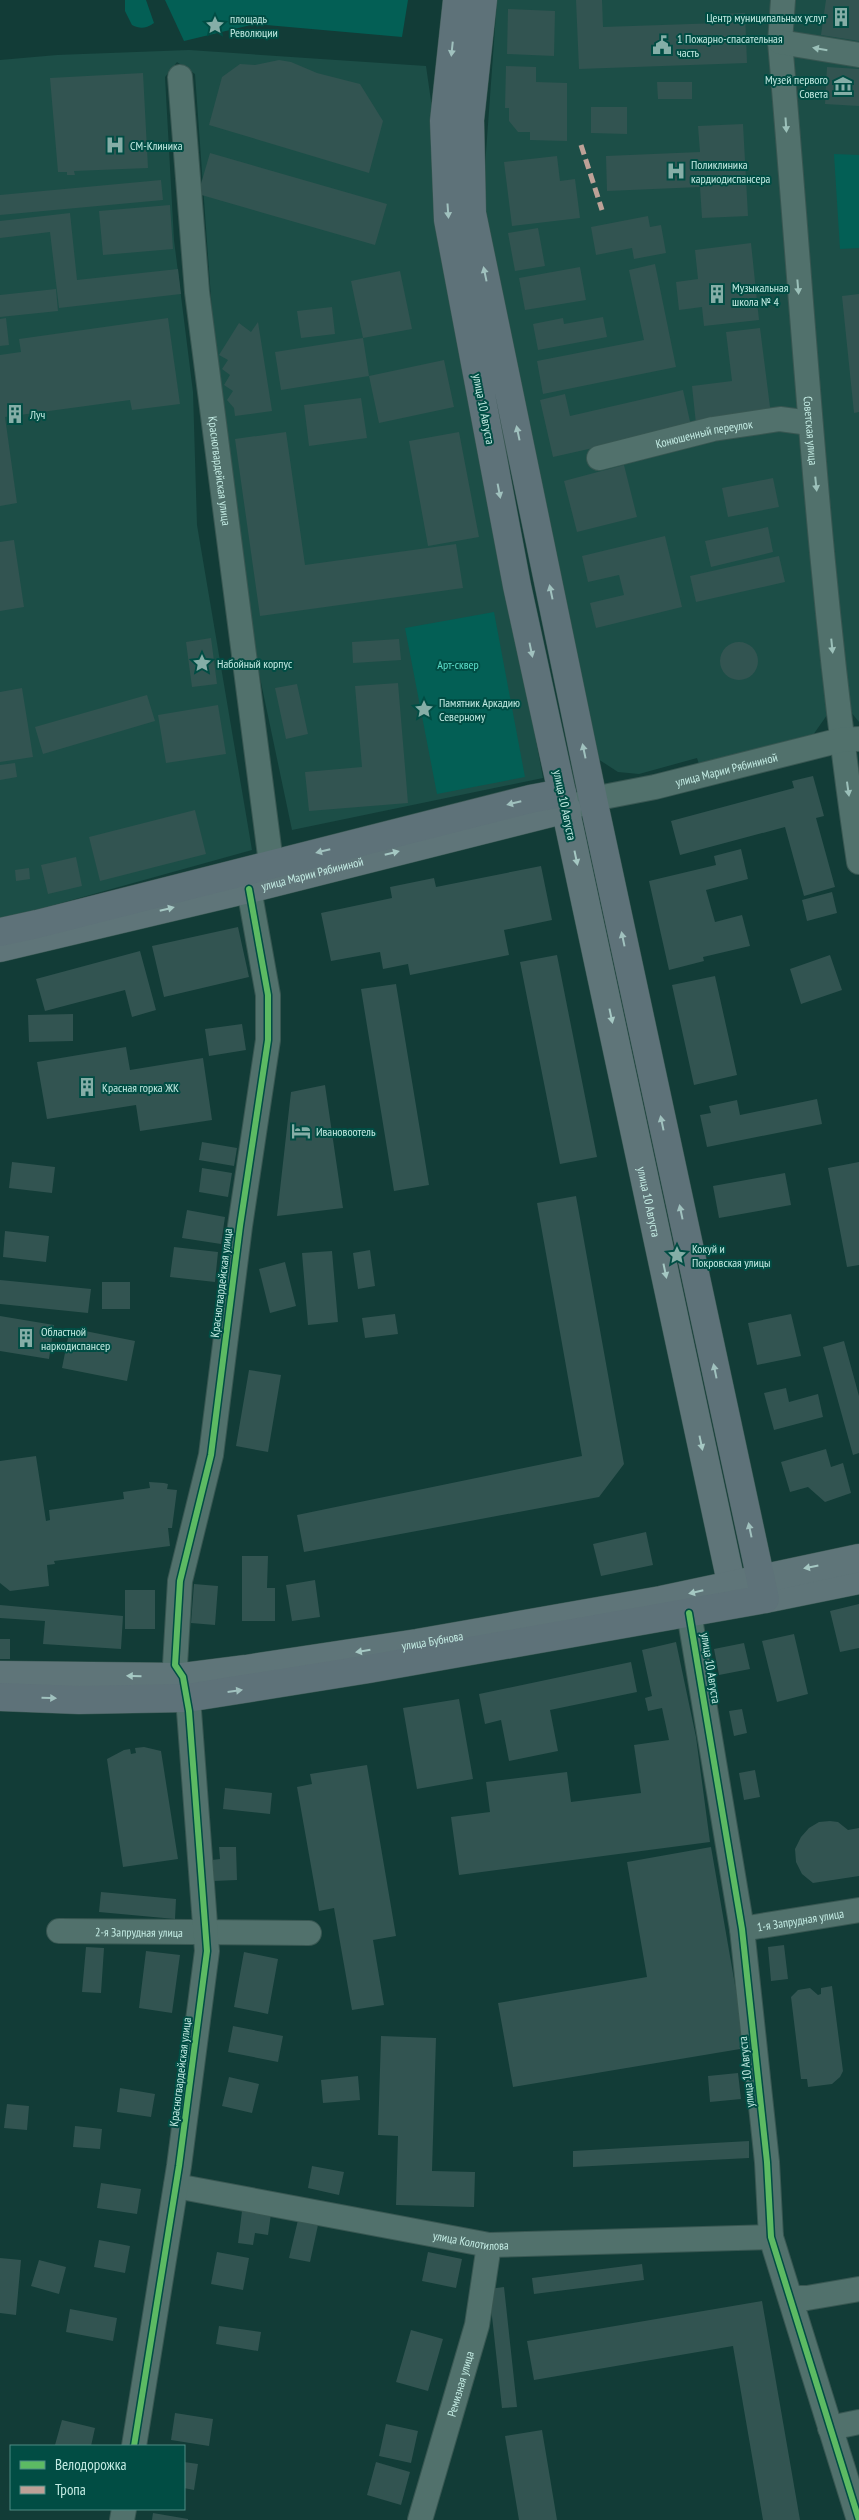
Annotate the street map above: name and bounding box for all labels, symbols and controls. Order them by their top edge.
building icon: Центр муниципальных услуг [830,6,852,28]
place label: Центр муниципальных услуг [706,10,826,25]
place label: площадь Революции [230,11,278,40]
place icon: площадь Революции [204,14,226,36]
place label: 1 Пожарно-спасательная часть [677,31,783,60]
public building icon: 1 Пожарно-спасательная часть [651,34,673,56]
one-way arrow [447,41,455,57]
one-way arrow [811,44,827,52]
place label: Музей первого Совета [765,72,828,101]
museum icon: Музей первого Совета [832,75,854,97]
one-way arrow [783,118,791,134]
hospital icon: СМ-Клиника [104,134,126,156]
place label: СМ-Клиника [130,138,183,153]
place label: Поликлиника кардиодиспансера [691,157,771,186]
hospital icon: Поликлиника кардиодиспансера [665,160,687,182]
one-way arrow [444,203,452,219]
one-way arrow [481,266,489,281]
place label: Музыкальная школа № 4 [732,280,789,309]
one-way arrow [795,280,803,296]
building icon: Музыкальная школа № 4 [706,283,728,305]
street label: улица 10 Августа [470,372,498,446]
street label: Советская улица [801,395,822,466]
building icon: Луч [4,403,26,425]
place label: Луч [29,407,46,422]
street label: Красногвардейская улица [206,415,235,527]
street label: Конюшенный переулок [654,416,754,451]
one-way arrow [514,425,522,440]
one-way arrow [812,477,820,493]
one-way arrow [496,483,504,499]
one-way arrow [546,584,554,600]
one-way arrow [828,638,836,654]
one-way arrow [527,643,535,658]
place icon: Набойный корпус [191,652,213,674]
place label: Набойный корпус [217,656,293,671]
park label: Арт-сквер [437,657,479,672]
place label: Памятник Аркадию Северному [439,695,520,724]
place icon: Памятник Аркадию Северному [413,698,435,720]
one-way arrow [579,743,587,759]
street label: улица Марии Рябининой [674,749,779,789]
street label: улица 10 Августа [550,768,580,842]
one-way arrow [844,781,852,797]
one-way arrow [507,799,522,807]
one-way arrow [315,847,330,855]
one-way arrow [385,848,400,856]
one-way arrow [572,850,580,865]
street label: улица Марии Рябининой [260,853,365,893]
one-way arrow [159,905,174,913]
one-way arrow [618,930,626,946]
one-way arrow [607,1009,615,1024]
building icon: Красная горка ЖК [76,1076,98,1098]
place label: Красная горка ЖК [102,1080,179,1095]
one-way arrow [658,1115,666,1130]
hotel icon: Ивановоотель [290,1120,312,1142]
place label: Ивановоотель [316,1124,376,1139]
street label: улица 10 Августа [635,1165,664,1239]
one-way arrow [677,1205,685,1220]
street label: Красногвардейская улица [207,1227,235,1338]
place label: Кокуй и Покровская улицы [692,1241,771,1270]
place icon: Кокуй и Покровская улицы [666,1244,688,1266]
one-way arrow [662,1264,670,1280]
place label: Областной наркодиспансер [41,1324,110,1353]
building icon: Областной наркодиспансер [15,1327,37,1349]
one-way arrow [711,1363,719,1379]
one-way arrow [697,1435,705,1451]
one-way arrow [746,1522,754,1538]
one-way arrow [803,1564,819,1572]
one-way arrow [688,1588,703,1596]
street label: улица Бубнова [400,1627,464,1653]
street label: улица 10 Августа [698,1632,724,1705]
one-way arrow [355,1648,371,1656]
one-way arrow [126,1672,142,1680]
one-way arrow [227,1687,243,1695]
one-way arrow [41,1695,57,1703]
street label: 1-я Запрудная улица [756,1905,845,1934]
street label: 2-я Запрудная улица [95,1924,183,1939]
street label: Красногвардейская улица [166,2016,194,2127]
street label: улица 10 Августа [735,2035,757,2108]
street label: улица Колотилова [432,2227,509,2253]
street label: Ремизная улица [443,2349,477,2418]
legend [10,2445,185,2510]
text: Велодорожка [55,2455,126,2474]
text: Тропа [55,2480,86,2499]

